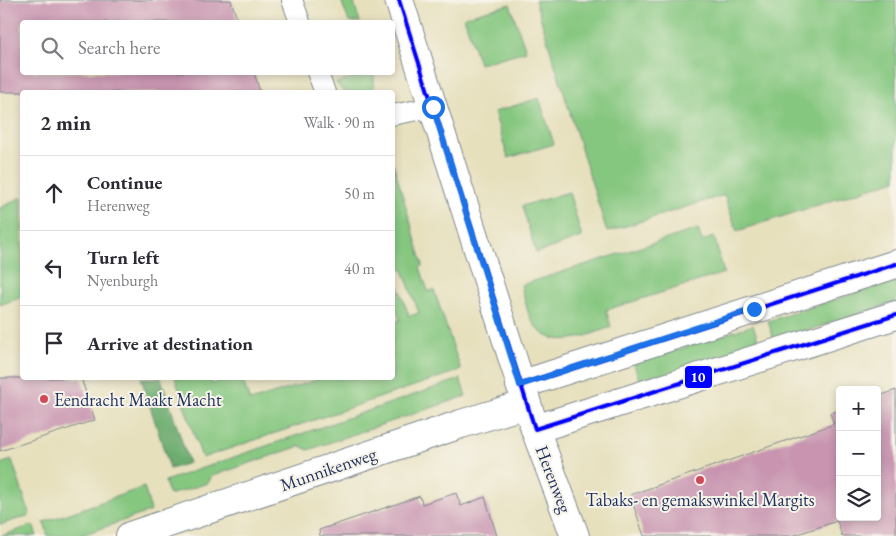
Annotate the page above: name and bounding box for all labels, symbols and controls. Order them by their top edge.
search box [20,20,395,75]
icon: search [38,34,66,62]
text: Search here [78,35,160,60]
route start [422,96,445,119]
text: 2 min [40,109,91,136]
text: Walk · 90 m [304,112,375,133]
text: Continue [87,170,162,195]
icon: ahead [40,179,68,207]
text: 50 m [344,183,375,204]
text: Herenweg [87,195,150,216]
text: Turn left [87,245,159,270]
icon: left [40,254,68,282]
text: 40 m [344,258,375,279]
text: Nyenburgh [87,270,158,291]
route end [743,298,766,321]
icon: arrive [40,329,68,357]
text: Arrive at destination [87,331,253,356]
line badge: 10 [684,365,713,389]
text: 10 [691,368,706,386]
map controls [836,386,881,521]
button: + [836,386,881,431]
place label: Eendracht Maakt Macht [54,388,222,411]
marker: Eendracht Maakt Macht [38,393,50,405]
button: − [836,431,881,476]
street label: Munnikenweg [277,442,379,496]
street label: Herenweg [531,442,577,516]
marker: Tabaks- en gemakswinkel Margits [694,474,706,486]
button: layers [836,476,881,521]
place label: Tabaks- en gemakswinkel Margits [585,488,815,511]

